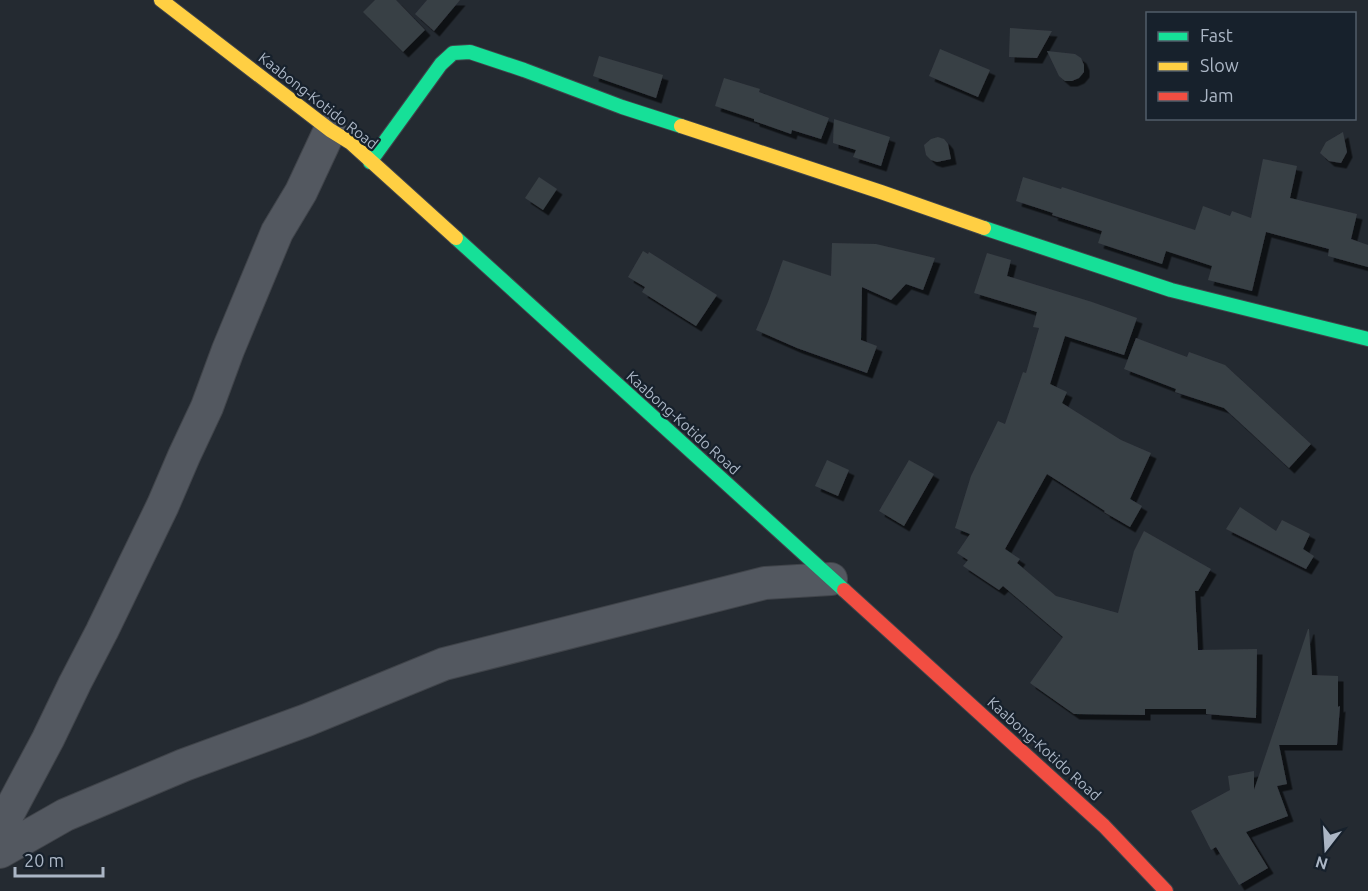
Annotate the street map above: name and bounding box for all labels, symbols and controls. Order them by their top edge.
legend [1146,12,1356,120]
text: Fast [1200,25,1233,45]
street label: Kaabong-Kotido Road [255,49,381,152]
text: Slow [1200,55,1239,75]
text: Jam [1200,85,1234,105]
street label: Kaabong-Kotido Road [623,367,743,478]
street label: Kaabong-Kotido Road [984,693,1104,804]
north arrow [1296,819,1356,879]
scale bar [15,840,104,878]
text: 20 m [24,850,64,870]
text: N [1313,853,1330,874]

